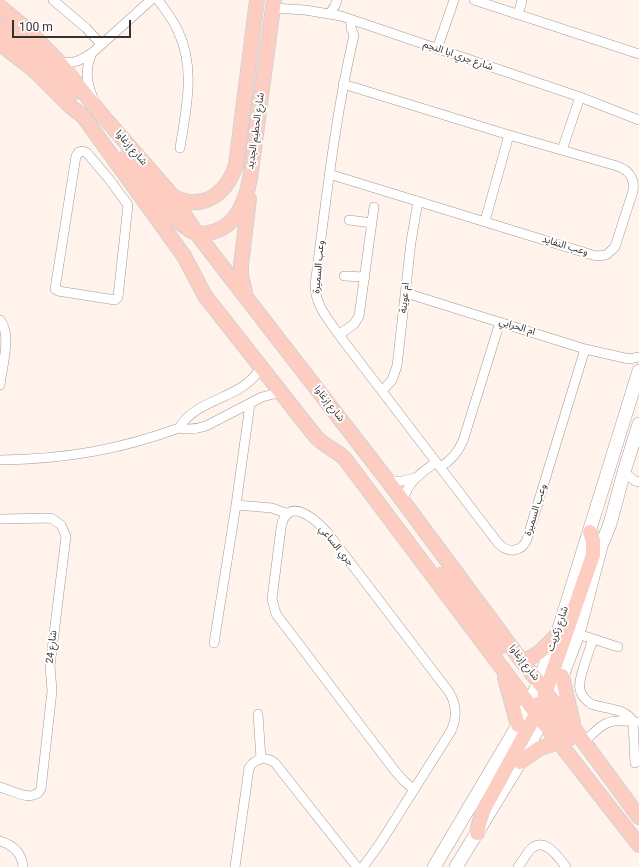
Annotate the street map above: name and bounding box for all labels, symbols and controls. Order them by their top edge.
scale bar [14,12,133,38]
text: 100 m [19,20,53,34]
street label: شارع جري ابا النجم [422,38,494,74]
street label: شارع الحطيم الجديد [245,92,267,170]
street label: شارع إزغاوا [113,128,149,168]
street label: وعب النفايد [541,233,589,259]
street label: وعب السميرة [311,240,327,294]
street label: ام عوينة [397,282,413,314]
street label: ام الحرابي [497,316,537,338]
street label: شارع إزغاوا [311,384,347,424]
street label: وعب السميرة [522,483,550,537]
street label: جري الساعي [316,523,356,569]
street label: شارع زكريت [545,605,571,653]
street label: شارع 24 [44,630,60,664]
street label: شارع إزغاوا [506,643,542,683]

